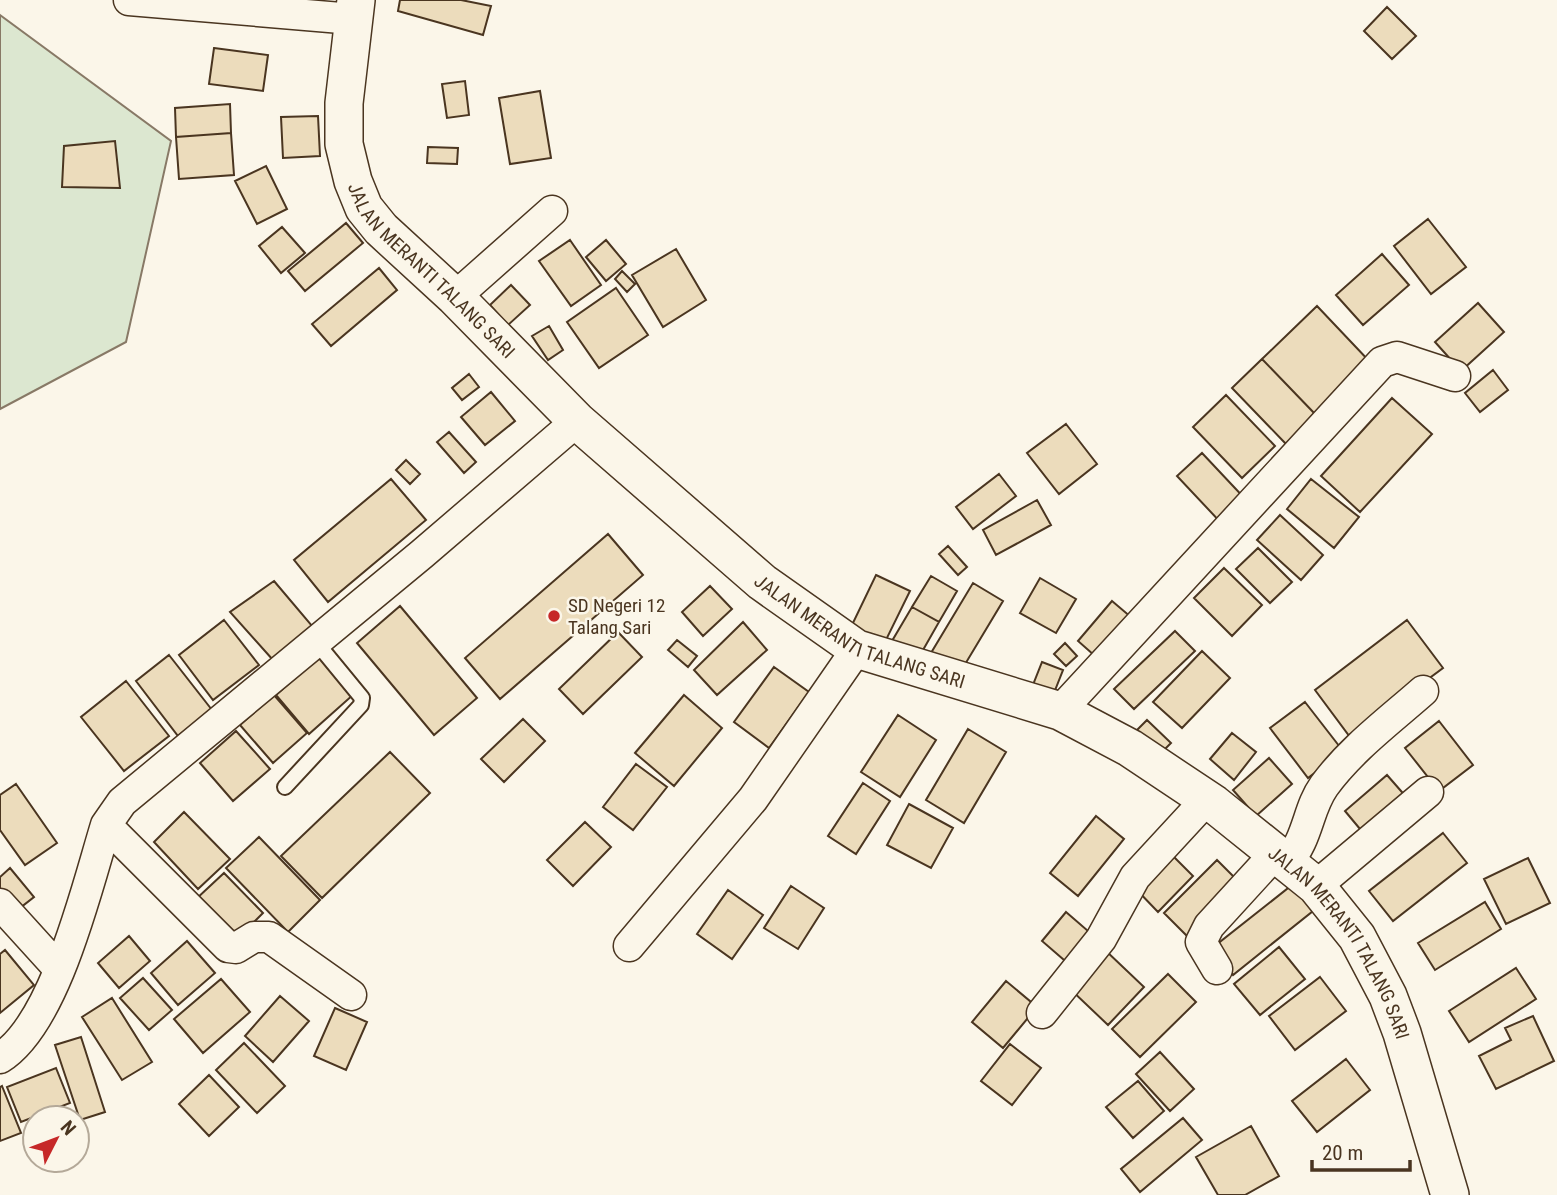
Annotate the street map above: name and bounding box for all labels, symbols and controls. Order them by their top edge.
street label: JALAN MERANTI TALANG SARI [343,180,520,363]
street label: JALAN MERANTI TALANG SARI [750,570,968,693]
place label: SD Negeri 12 Talang Sari [568,594,665,639]
marker: SD Negeri 12 Talang Sari [546,608,562,624]
street label: JALAN MERANTI TALANG SARI [1264,841,1414,1042]
north arrow [21,1104,91,1174]
text: N [56,1116,81,1140]
scale bar [1312,1128,1410,1172]
text: 20 m [1322,1141,1363,1165]

